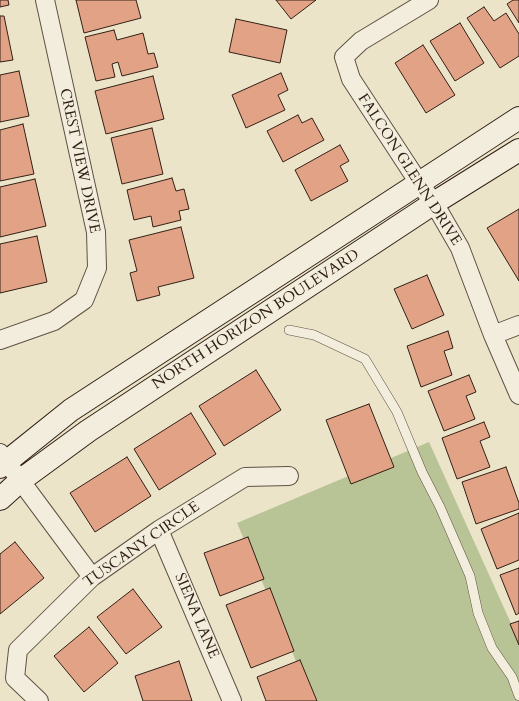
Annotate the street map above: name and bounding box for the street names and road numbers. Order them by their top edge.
street label: CREST VIEW DRIVE [55,87,103,235]
street label: FALCON GLENN DRIVE [353,91,465,249]
street label: NORTH HORIZON BOULEVARD [149,246,363,394]
street label: TUSCANY CIRCLE [80,498,204,592]
street label: SIENA LANE [170,571,222,661]

